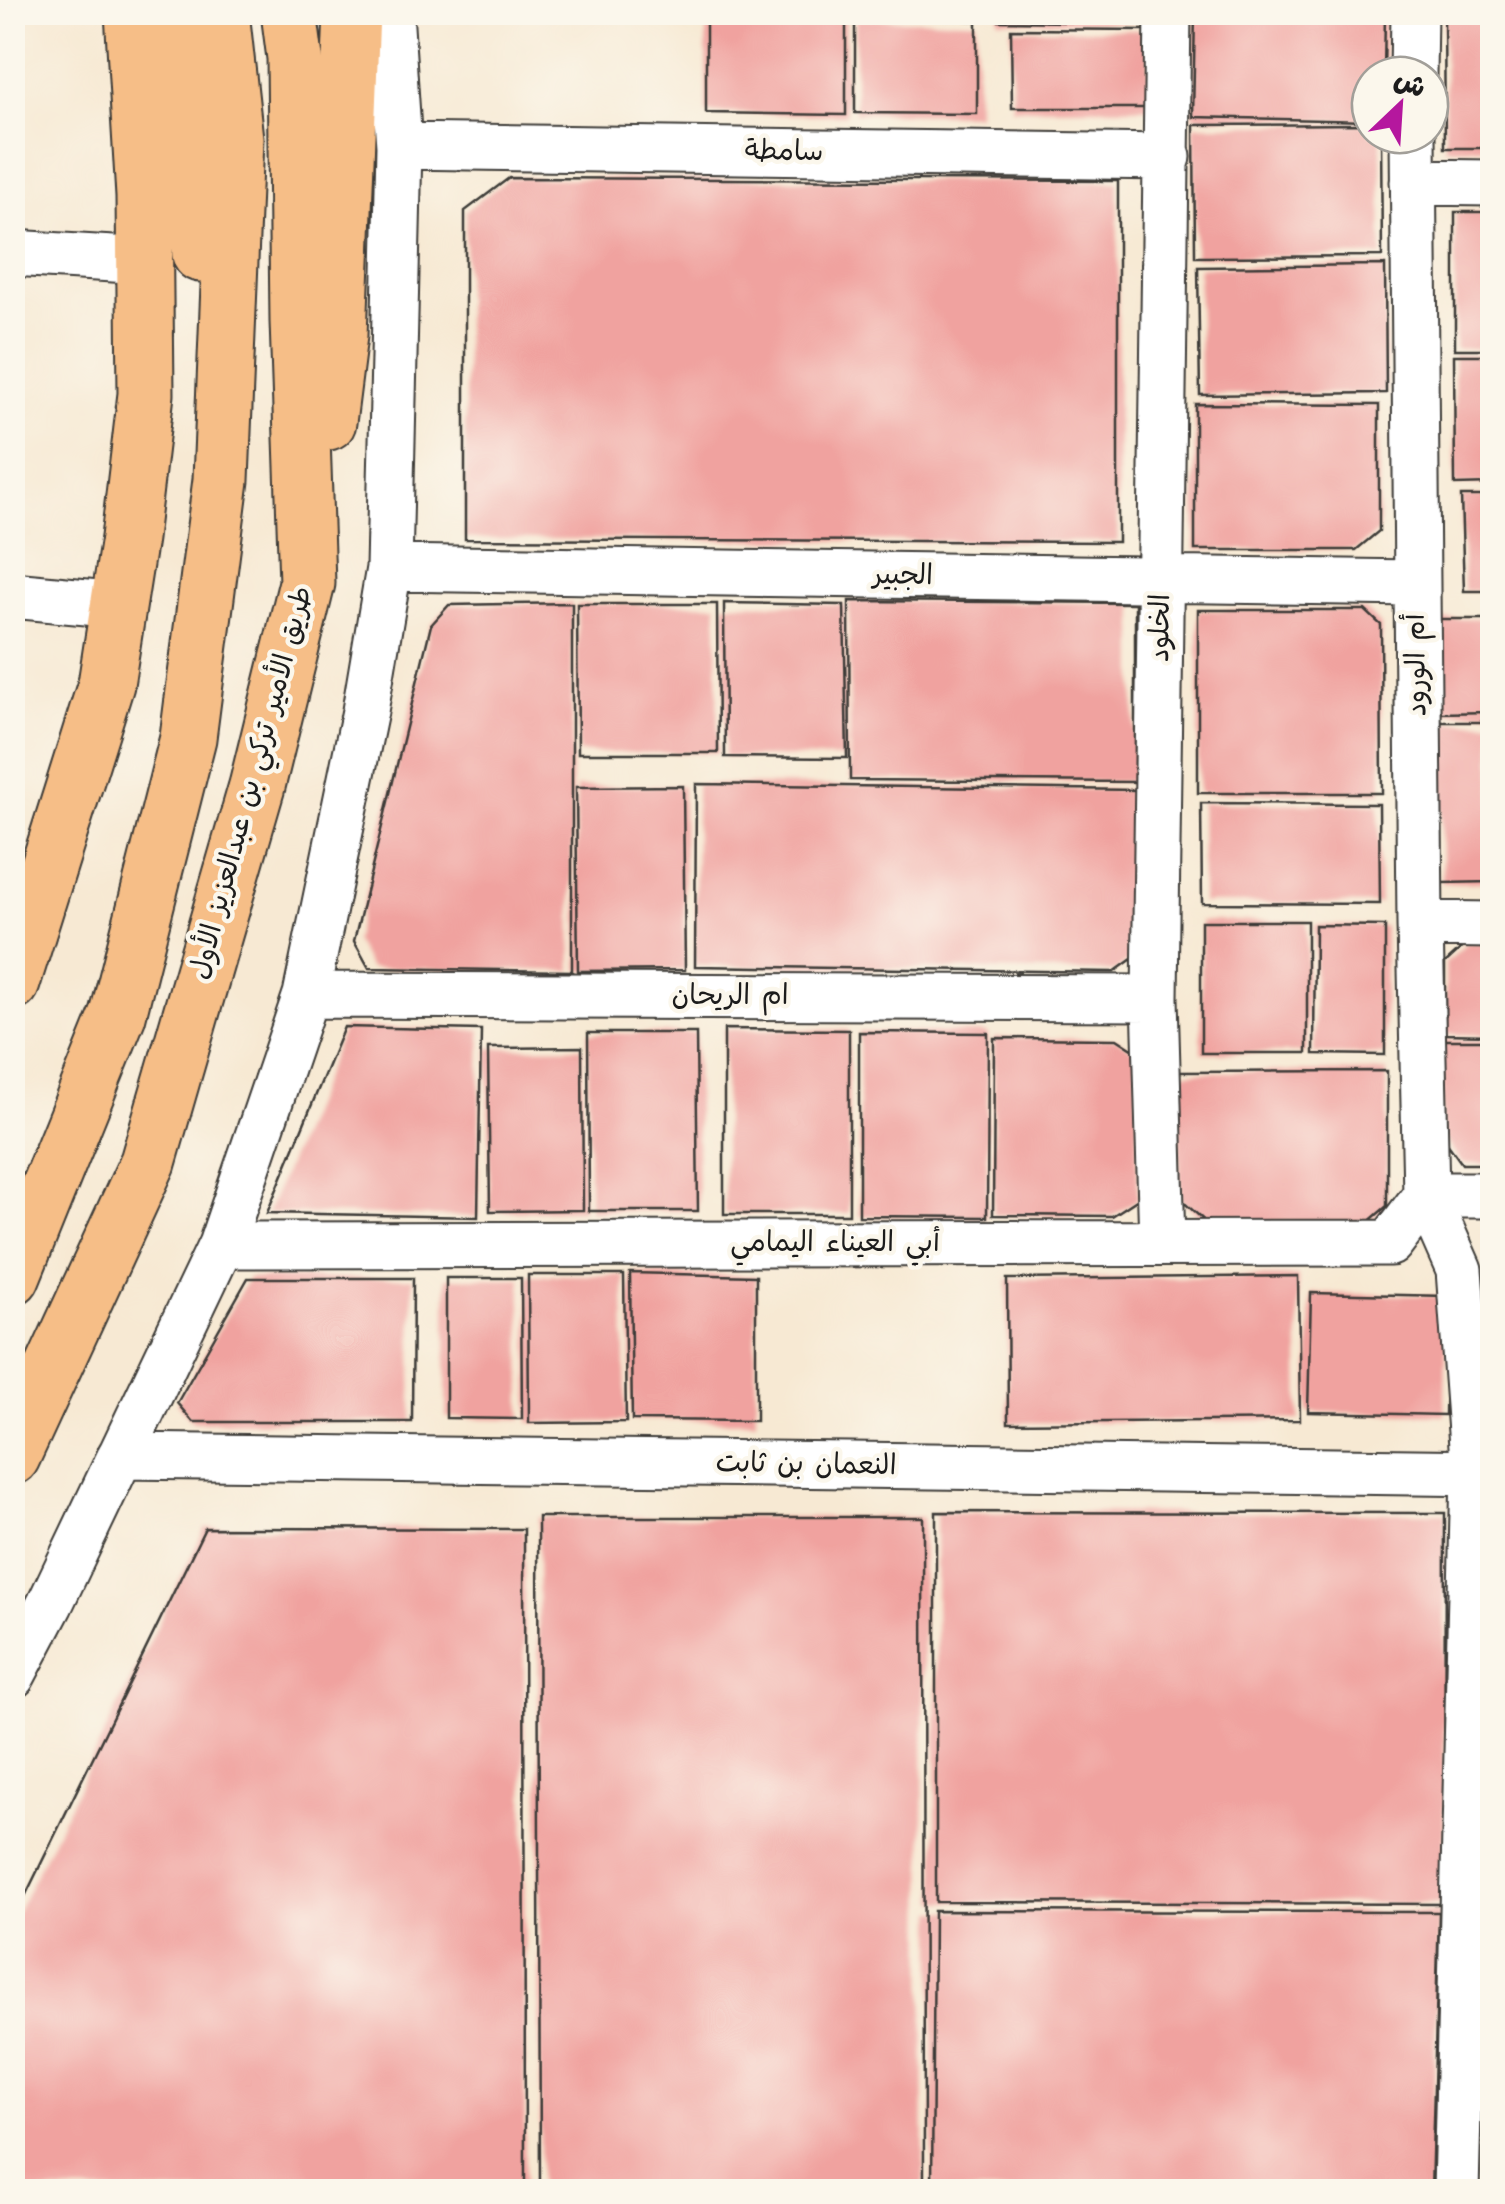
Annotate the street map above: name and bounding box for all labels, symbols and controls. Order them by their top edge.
north arrow [1350,55,1450,155]
text: ش [1386,58,1433,112]
street label: سامطة [744,129,824,175]
street label: الجبير [871,553,933,599]
street label: طريق الأمير تركي بن عبدالعزيز الأول [178,581,326,985]
street label: الخلود [1138,593,1184,663]
street label: أم الورود [1394,613,1440,717]
street label: ام الريحان [671,974,789,1019]
street label: أبي العيناء اليمامي [730,1221,940,1266]
street label: النعمان بن ثابت [715,1441,897,1489]

